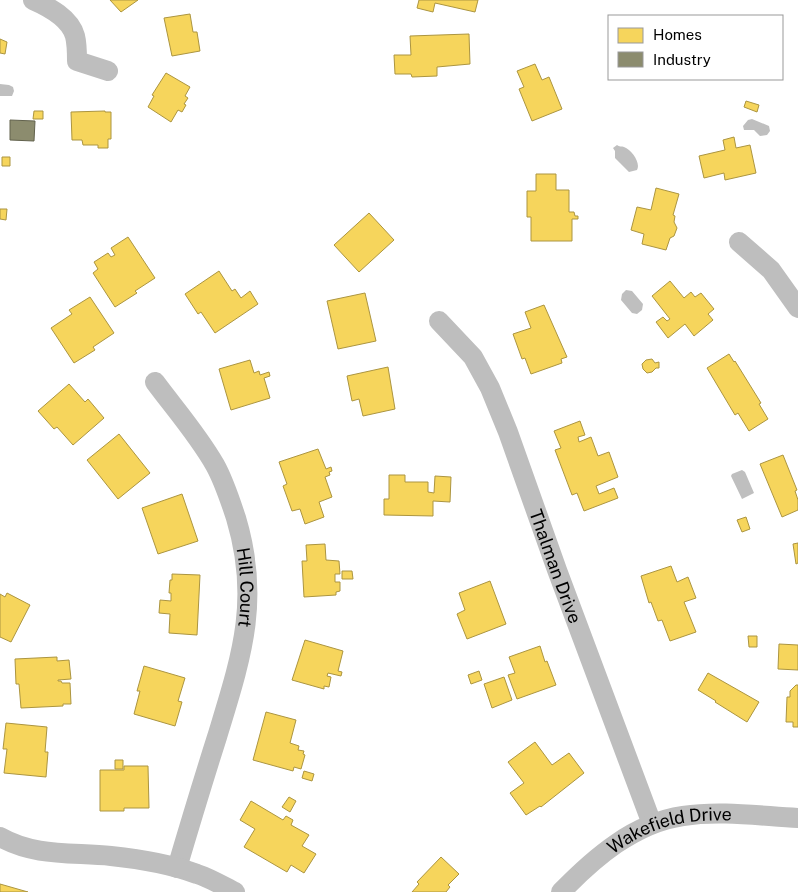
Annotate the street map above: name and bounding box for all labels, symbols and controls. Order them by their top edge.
legend [608,15,783,80]
text: Homes [653,26,702,43]
text: Industry [653,51,711,68]
street label: Thalman Drive [526,506,586,626]
street label: Hill Court [233,546,258,629]
street label: Wakefield Drive [603,803,732,857]

